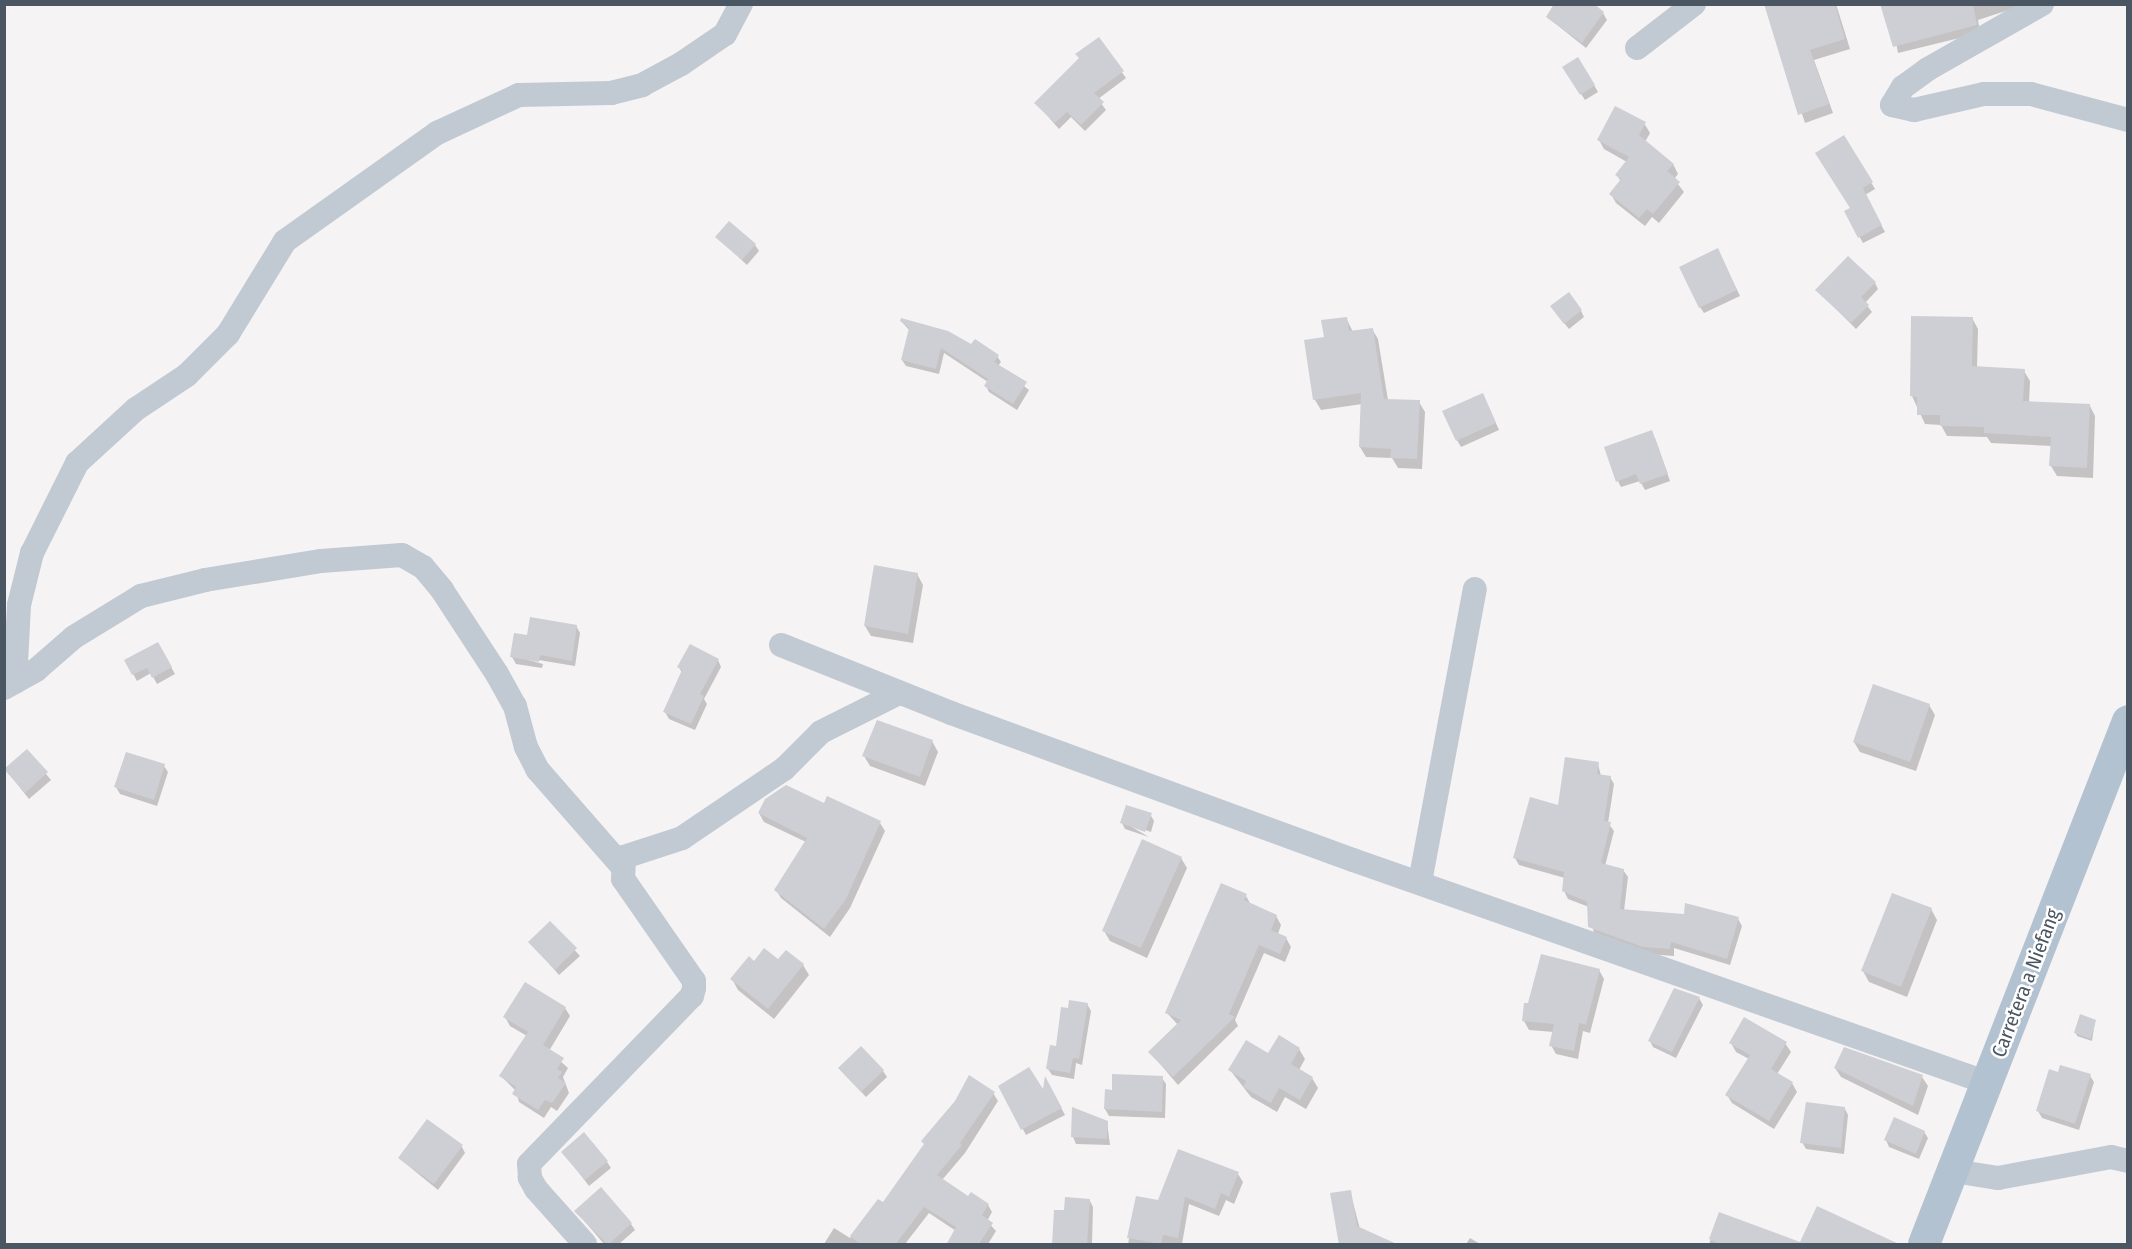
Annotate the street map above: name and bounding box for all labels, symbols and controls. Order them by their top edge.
street label: Carretera a Niefang [1987,905,2065,1061]

